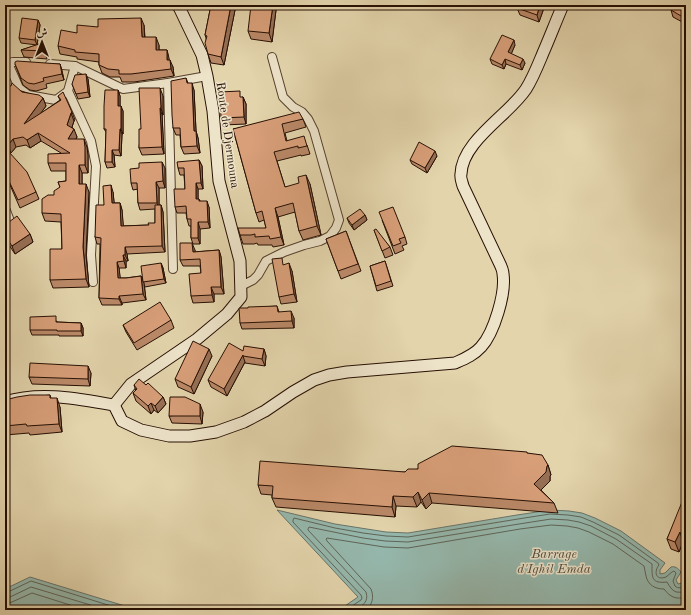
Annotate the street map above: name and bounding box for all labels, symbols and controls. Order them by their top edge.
north arrow [22,22,62,62]
text: ش [37,28,48,39]
street label: Route de Djermouna [214,81,240,189]
water label: Barrage d'Ighil Emda [517,548,591,576]

